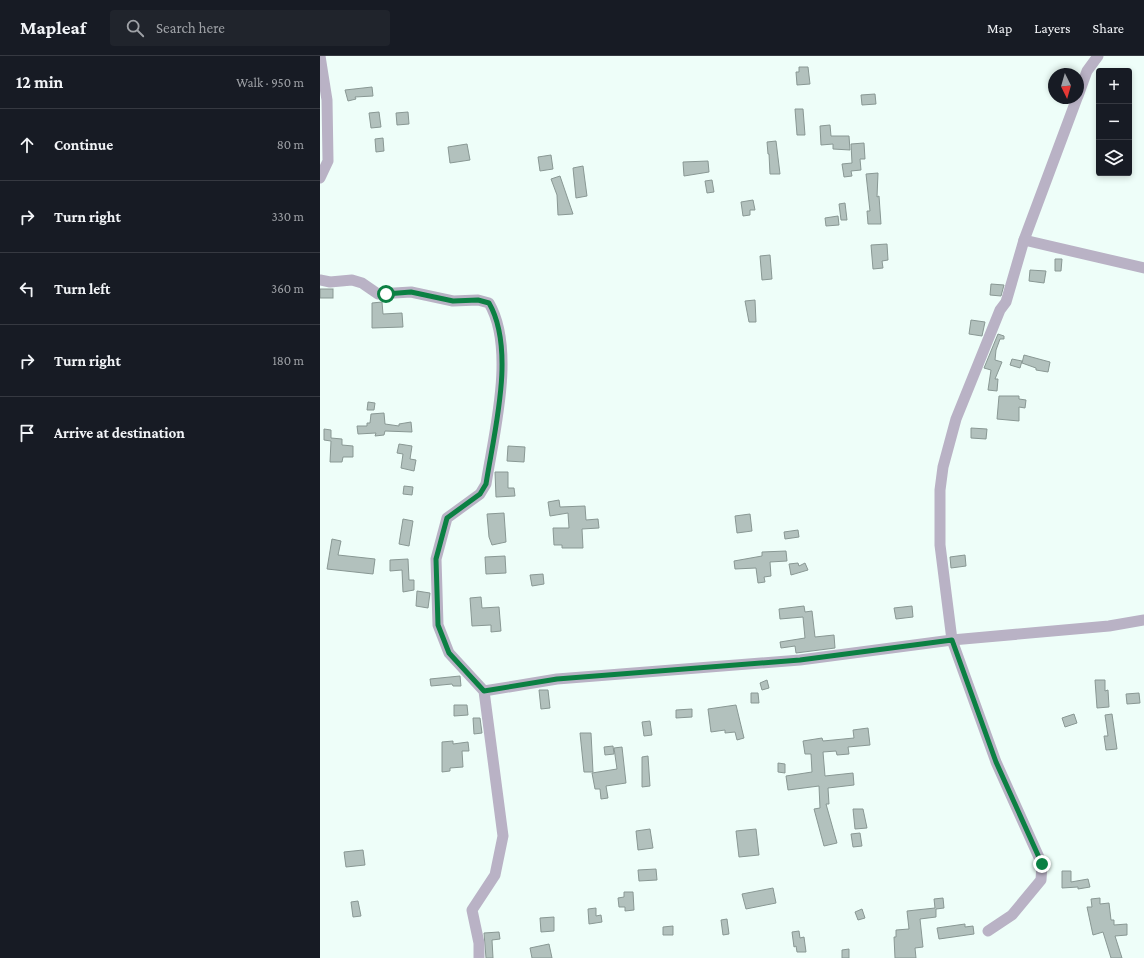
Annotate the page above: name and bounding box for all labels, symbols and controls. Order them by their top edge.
search box [110,10,390,46]
text: Mapleaf [20,17,86,38]
icon: search [124,17,146,39]
text: Search here [156,20,225,36]
text: Map [987,20,1012,36]
text: Layers [1034,20,1071,36]
text: Share [1093,20,1124,36]
north arrow [1048,68,1084,104]
map controls [1096,68,1132,176]
button: + [1096,68,1132,104]
text: 12 min [16,73,63,92]
text: Walk · 950 m [236,75,304,90]
button: − [1096,104,1132,140]
icon: ahead [16,134,38,156]
text: Continue [54,137,113,153]
text: 80 m [277,137,304,152]
button: layers [1096,140,1132,176]
icon: right [16,206,38,228]
text: Turn right [54,209,121,225]
text: 330 m [271,209,304,224]
icon: left [16,278,38,300]
text: Turn left [54,281,110,297]
text: 360 m [271,281,304,296]
route start [377,285,395,303]
icon: right [16,350,38,372]
text: Turn right [54,353,121,369]
text: 180 m [272,353,304,368]
icon: arrive [16,422,38,444]
text: Arrive at destination [54,425,185,441]
route end [1033,855,1051,873]

